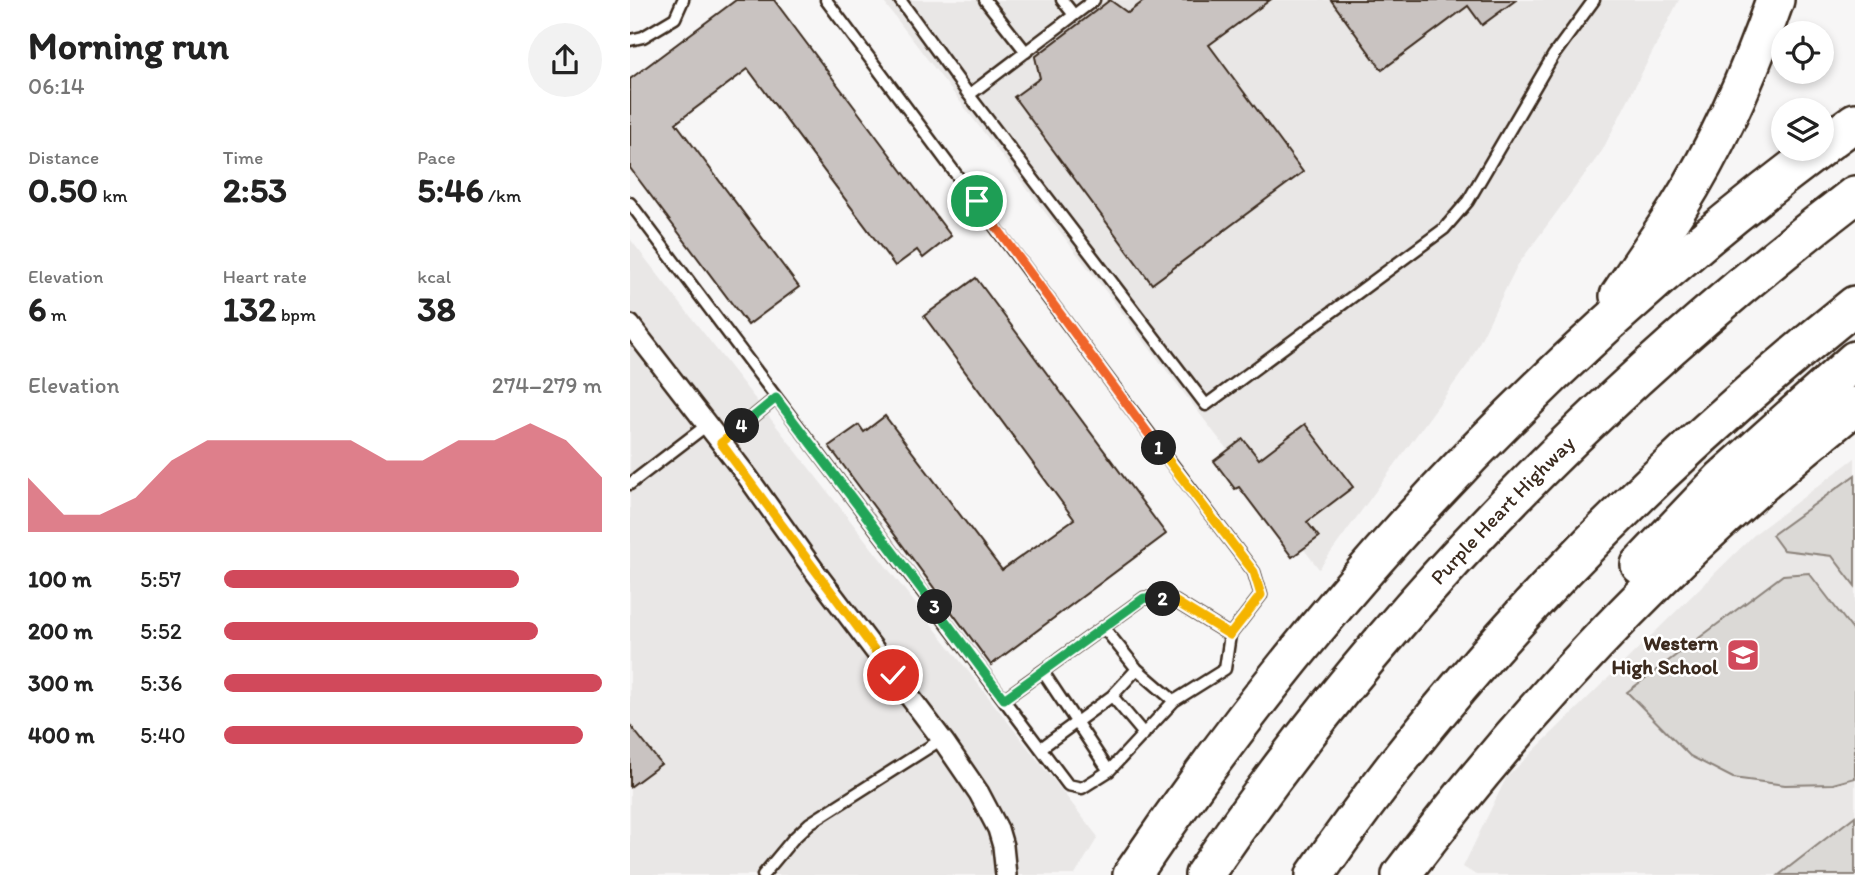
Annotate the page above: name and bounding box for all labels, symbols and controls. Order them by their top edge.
map controls [1771,21,1834,161]
button: locate [1771,21,1834,84]
text: Morning run [28,23,229,69]
button: share [528,23,602,97]
text: 06:14 [28,72,84,100]
button: layers [1771,98,1834,161]
text: Distance [28,146,99,169]
text: Time [223,146,263,169]
text: Pace [417,146,455,169]
text: 0.50 [28,169,98,211]
text: 2:53 [223,169,287,211]
text: 5:46 [417,169,484,211]
pin [947,171,1007,231]
icon: arrive [958,182,996,220]
text: km [98,184,128,207]
text: /km [484,184,521,207]
text: Elevation [28,265,104,288]
text: Heart rate [223,265,307,288]
text: kcal [417,265,451,288]
text: 6 [28,288,47,330]
text: 132 [223,288,276,330]
text: 38 [417,288,456,330]
text: m [47,303,67,326]
text: bpm [276,303,316,326]
text: Elevation [28,371,119,399]
text: 274–279 m [492,371,602,399]
pin: 4 [724,408,760,444]
text: 4 [736,414,747,437]
pin: 1 [1142,430,1176,466]
street label: Purple Heart Highway [1425,430,1579,589]
text: 1 [1154,436,1163,459]
text: 100 m [28,565,92,593]
text: 5:57 [140,565,181,593]
pin: 2 [1146,582,1180,616]
text: 2 [1158,587,1168,610]
pin: 3 [918,590,952,624]
text: 3 [929,595,940,618]
text: 200 m [28,617,93,645]
text: 5:52 [140,617,182,645]
place label: Western High School [1612,630,1719,680]
school or university icon: Western High School [1724,636,1762,674]
pin [863,645,923,705]
icon: check [874,656,912,694]
text: 300 m [28,669,93,697]
text: 5:36 [140,669,182,697]
text: 400 m [28,721,95,749]
text: 5:40 [140,721,186,749]

